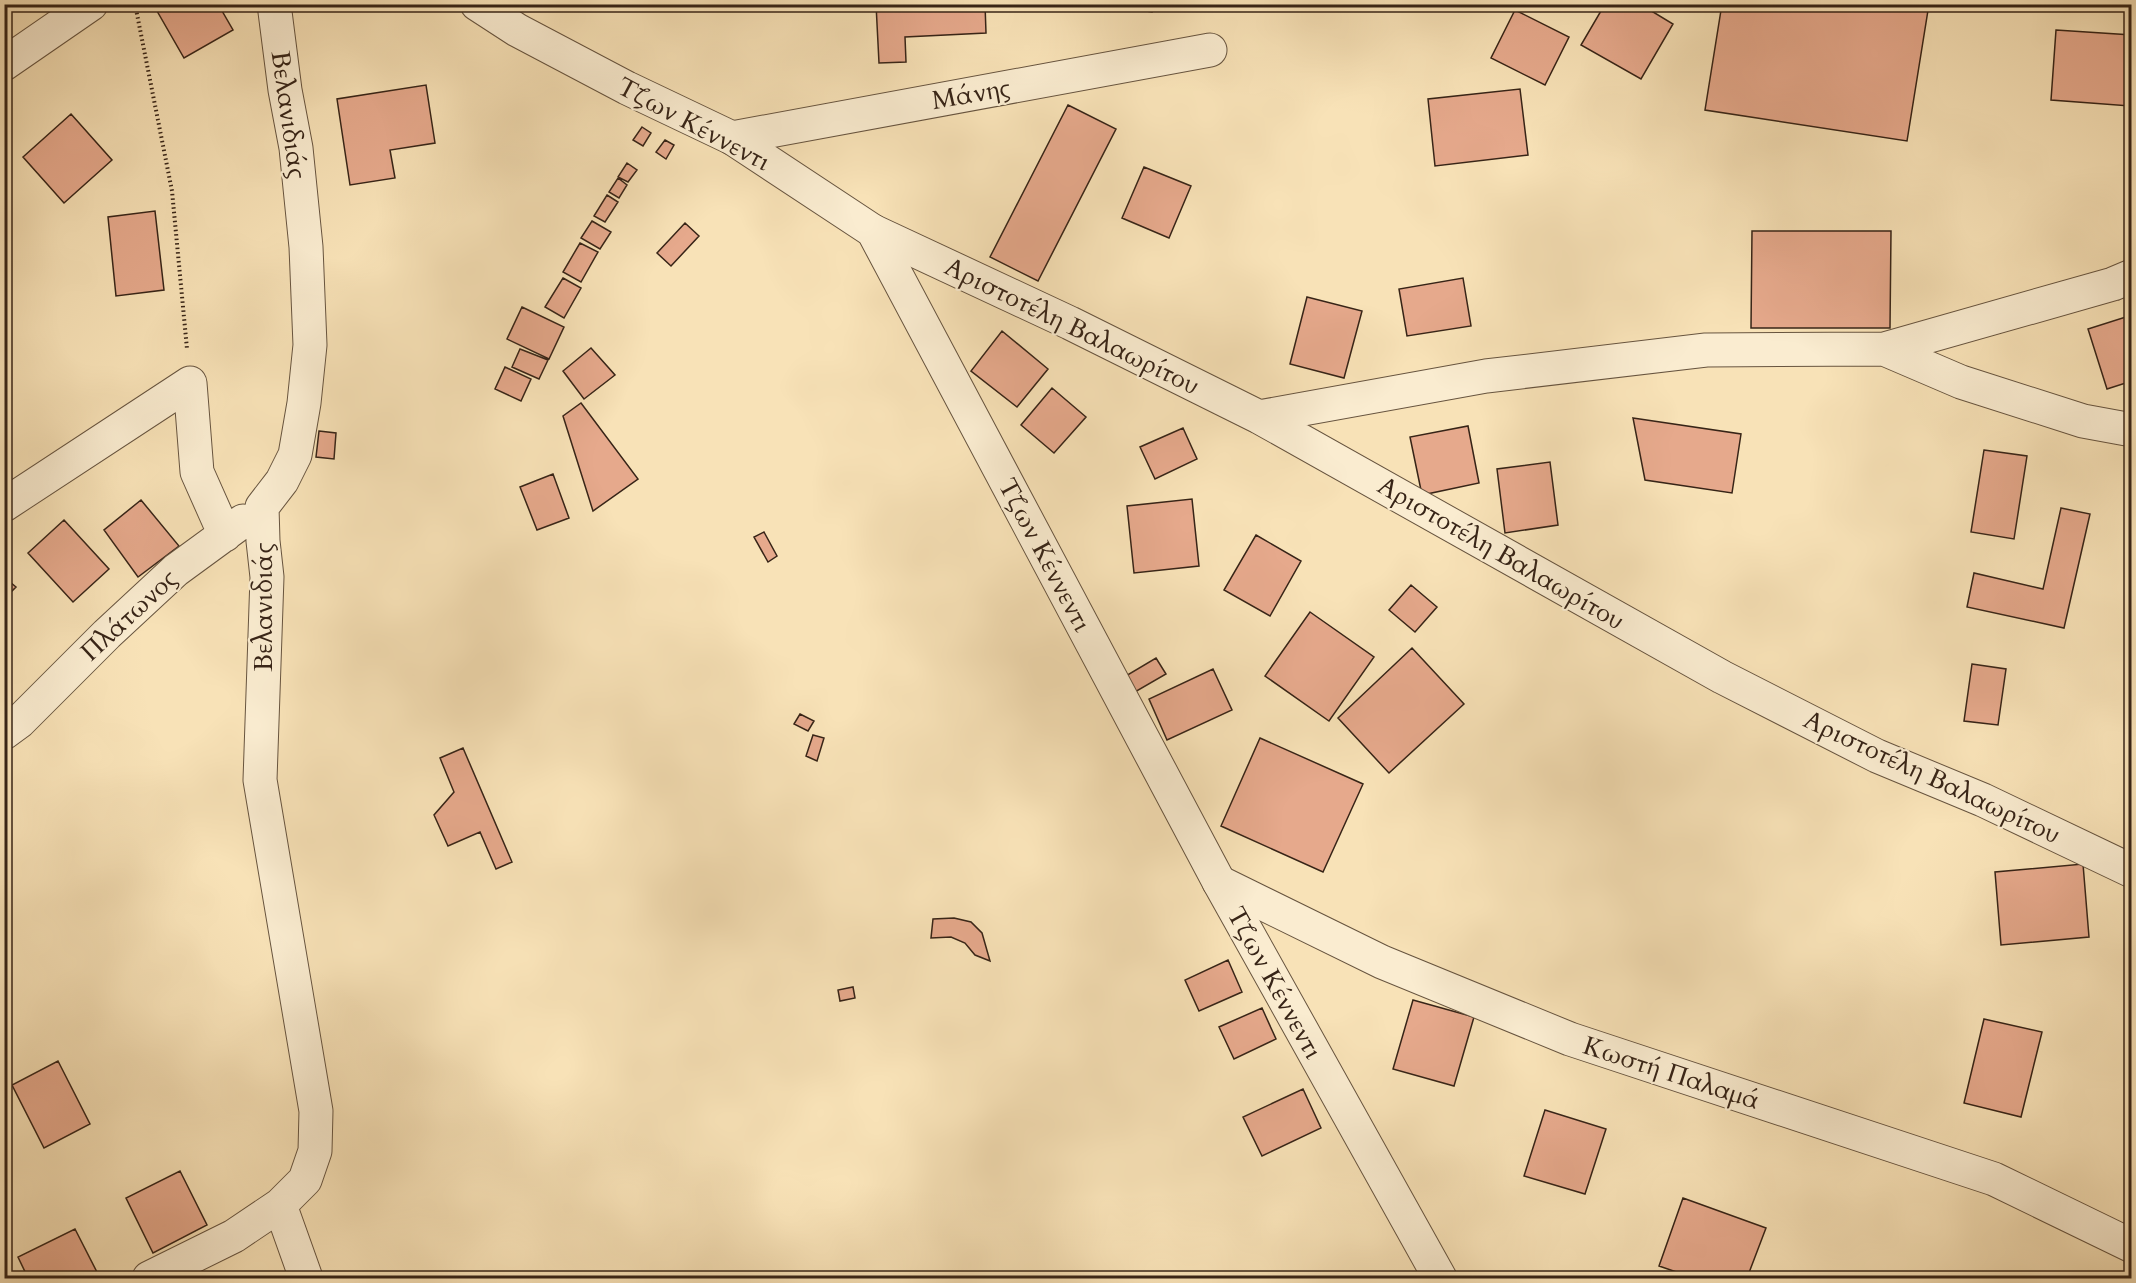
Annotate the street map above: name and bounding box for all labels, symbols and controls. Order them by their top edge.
street label: Βελανιδιάς [263,49,315,181]
street label: Τζων Κέννεντι [611,69,777,179]
street label: Μάνης [929,70,1013,118]
street label: Αριστοτέλη Βαλαωρίτου [939,249,1205,403]
street label: Αριστοτέλη Βαλαωρίτου [1371,468,1631,638]
street label: Τζων Κέννεντι [990,472,1100,638]
street label: Βελανιδιάς [246,542,281,672]
street label: Πλάτωνος [73,561,185,669]
street label: Αριστοτέλη Βαλαωρίτου [1798,702,2066,852]
street label: Τζων Κέννεντι [1219,900,1331,1066]
street label: Κωστή Παλαμά [1579,1028,1765,1118]

